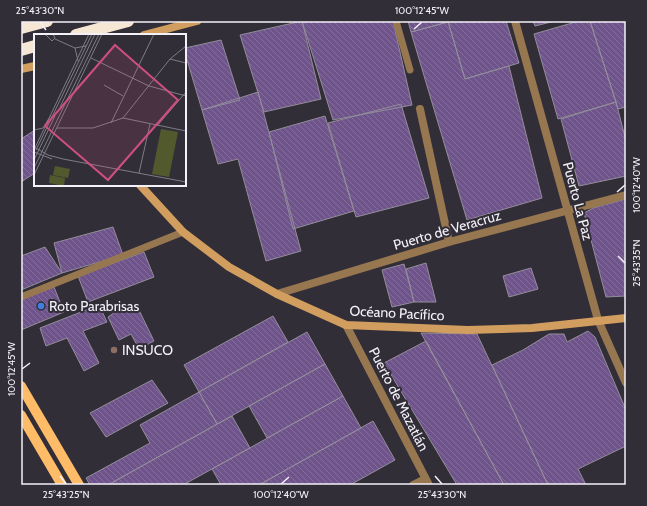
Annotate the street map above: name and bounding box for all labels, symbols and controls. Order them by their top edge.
text: 25°43'30"N [16,4,64,17]
text: 100°12'45"W [395,4,450,17]
inset map [34,34,186,186]
text: 100°12'40"W [630,157,643,213]
street label: Puerto La Paz [559,160,597,243]
street label: Puerto de Veracruz [391,206,503,254]
text: 25°43'35"N [630,239,643,287]
place label: Roto Parabrisas [49,297,140,315]
marker: Roto Parabrisas [36,301,46,311]
street label: Océano Pacífico [349,302,445,324]
text: 100°12'45"W [5,341,18,396]
place label: INSUCO [122,341,173,359]
street label: Puerto de Mazatlán [365,344,433,454]
marker: INSUCO [109,345,119,355]
text: 25°43'25"N [42,488,90,501]
text: 100°12'40"W [253,488,309,501]
text: 25°43'30"N [418,488,466,501]

